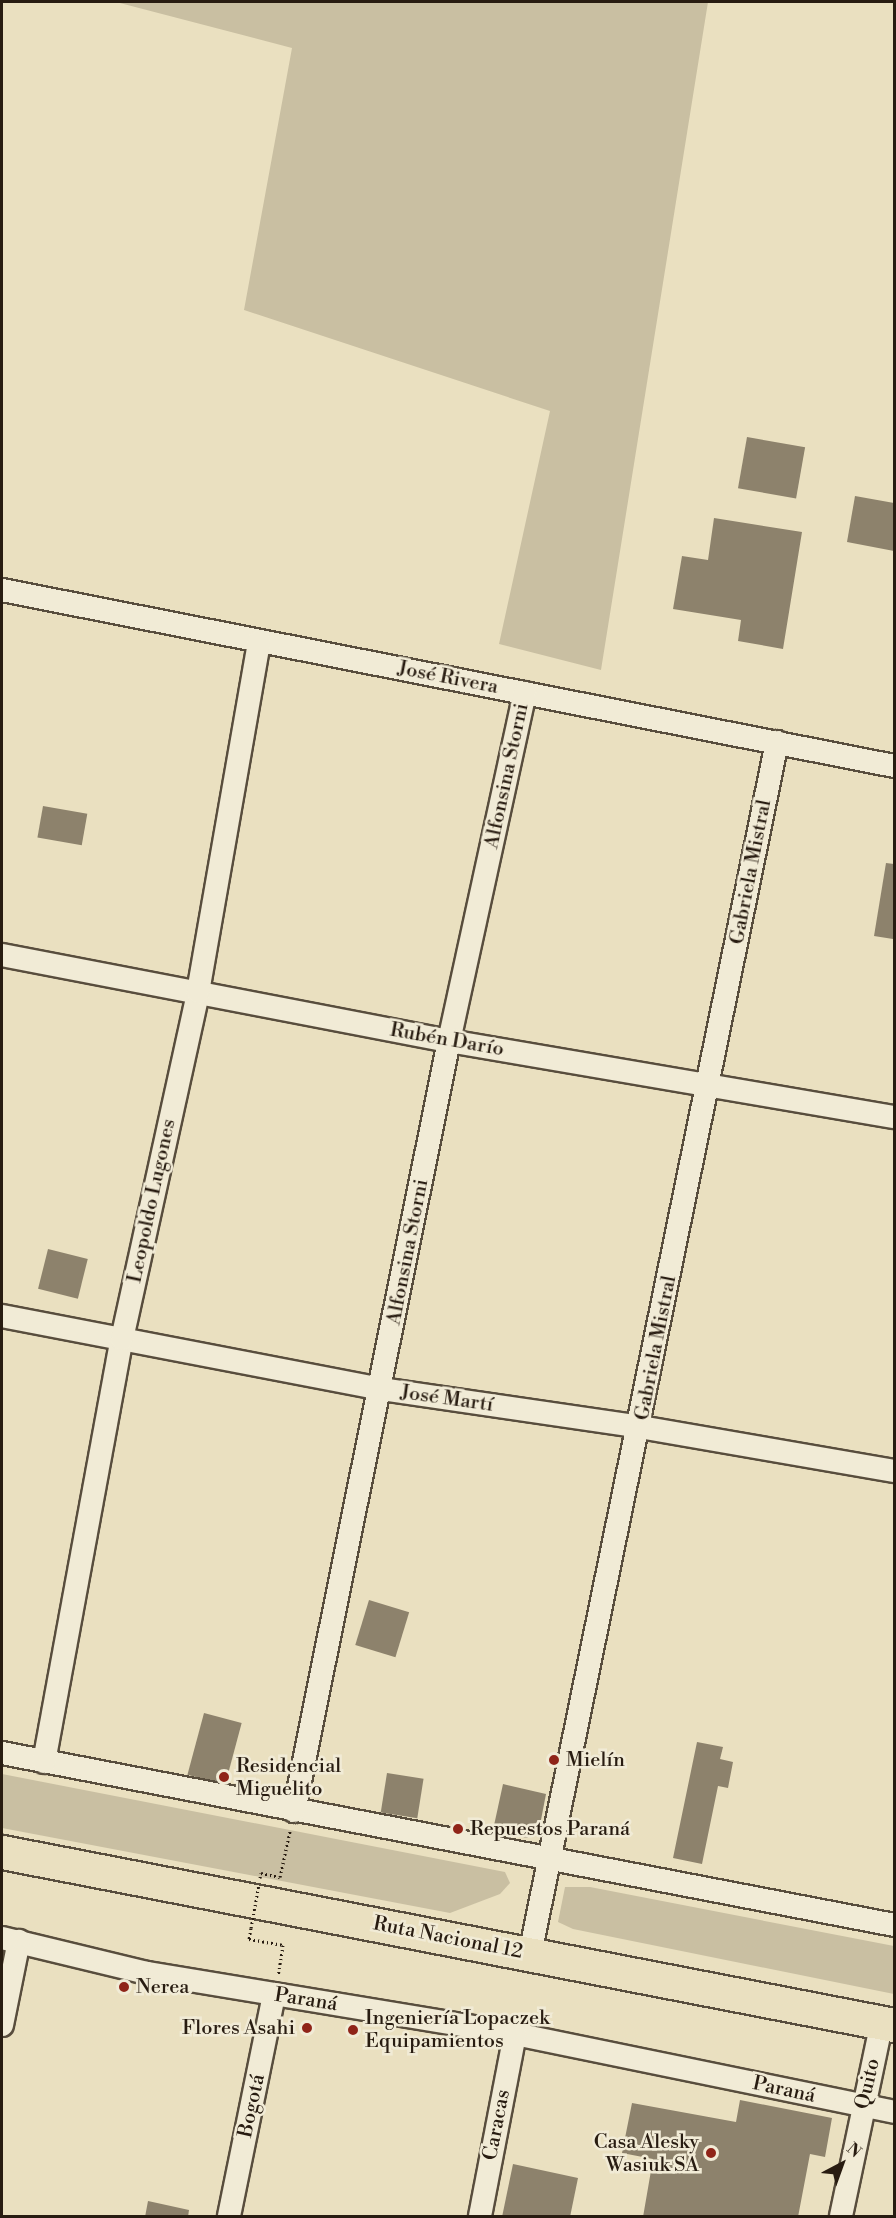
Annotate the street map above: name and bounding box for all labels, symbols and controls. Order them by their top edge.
street label: José Rivera [396,657,500,699]
street label: Alfonsina Storni [480,701,534,851]
street label: Gabriela Mistral [725,798,777,946]
street label: Rubén Darío [388,1018,506,1062]
street label: Leopoldo Lugones [123,1117,181,1285]
street label: Alfonsina Storni [382,1177,434,1327]
street label: Gabriela Mistral [630,1274,682,1422]
street label: José Martí [399,1381,495,1417]
place label: Mielín [566,1748,625,1772]
marker: Mielín [547,1753,561,1767]
place label: Residencial Miguelito [236,1754,341,1801]
marker: Residencial Miguelito [217,1770,231,1784]
place label: Repuestos Paraná [470,1817,630,1841]
marker: Repuestos Paraná [451,1822,465,1836]
street label: Ruta Nacional 12 [371,1912,525,1964]
place label: Nerea [136,1975,189,1999]
marker: Nerea [117,1980,131,1994]
street label: Paraná [273,1983,339,2017]
place label: Ingeniería Lopaczek Equipamientos [365,2006,550,2053]
place label: Flores Asahi [182,2016,295,2040]
marker: Flores Asahi [300,2021,314,2035]
marker: Ingeniería Lopaczek Equipamientos [346,2023,360,2037]
street label: Quito [851,2056,885,2112]
street label: Bogotá [234,2072,270,2140]
street label: Paraná [750,2072,818,2108]
street label: Caracas [478,2088,516,2162]
place label: Casa Alesky Wasiuk SA [594,2130,699,2177]
north arrow [812,2134,872,2194]
text: N [842,2139,865,2162]
marker: Casa Alesky Wasiuk SA [704,2146,718,2160]

